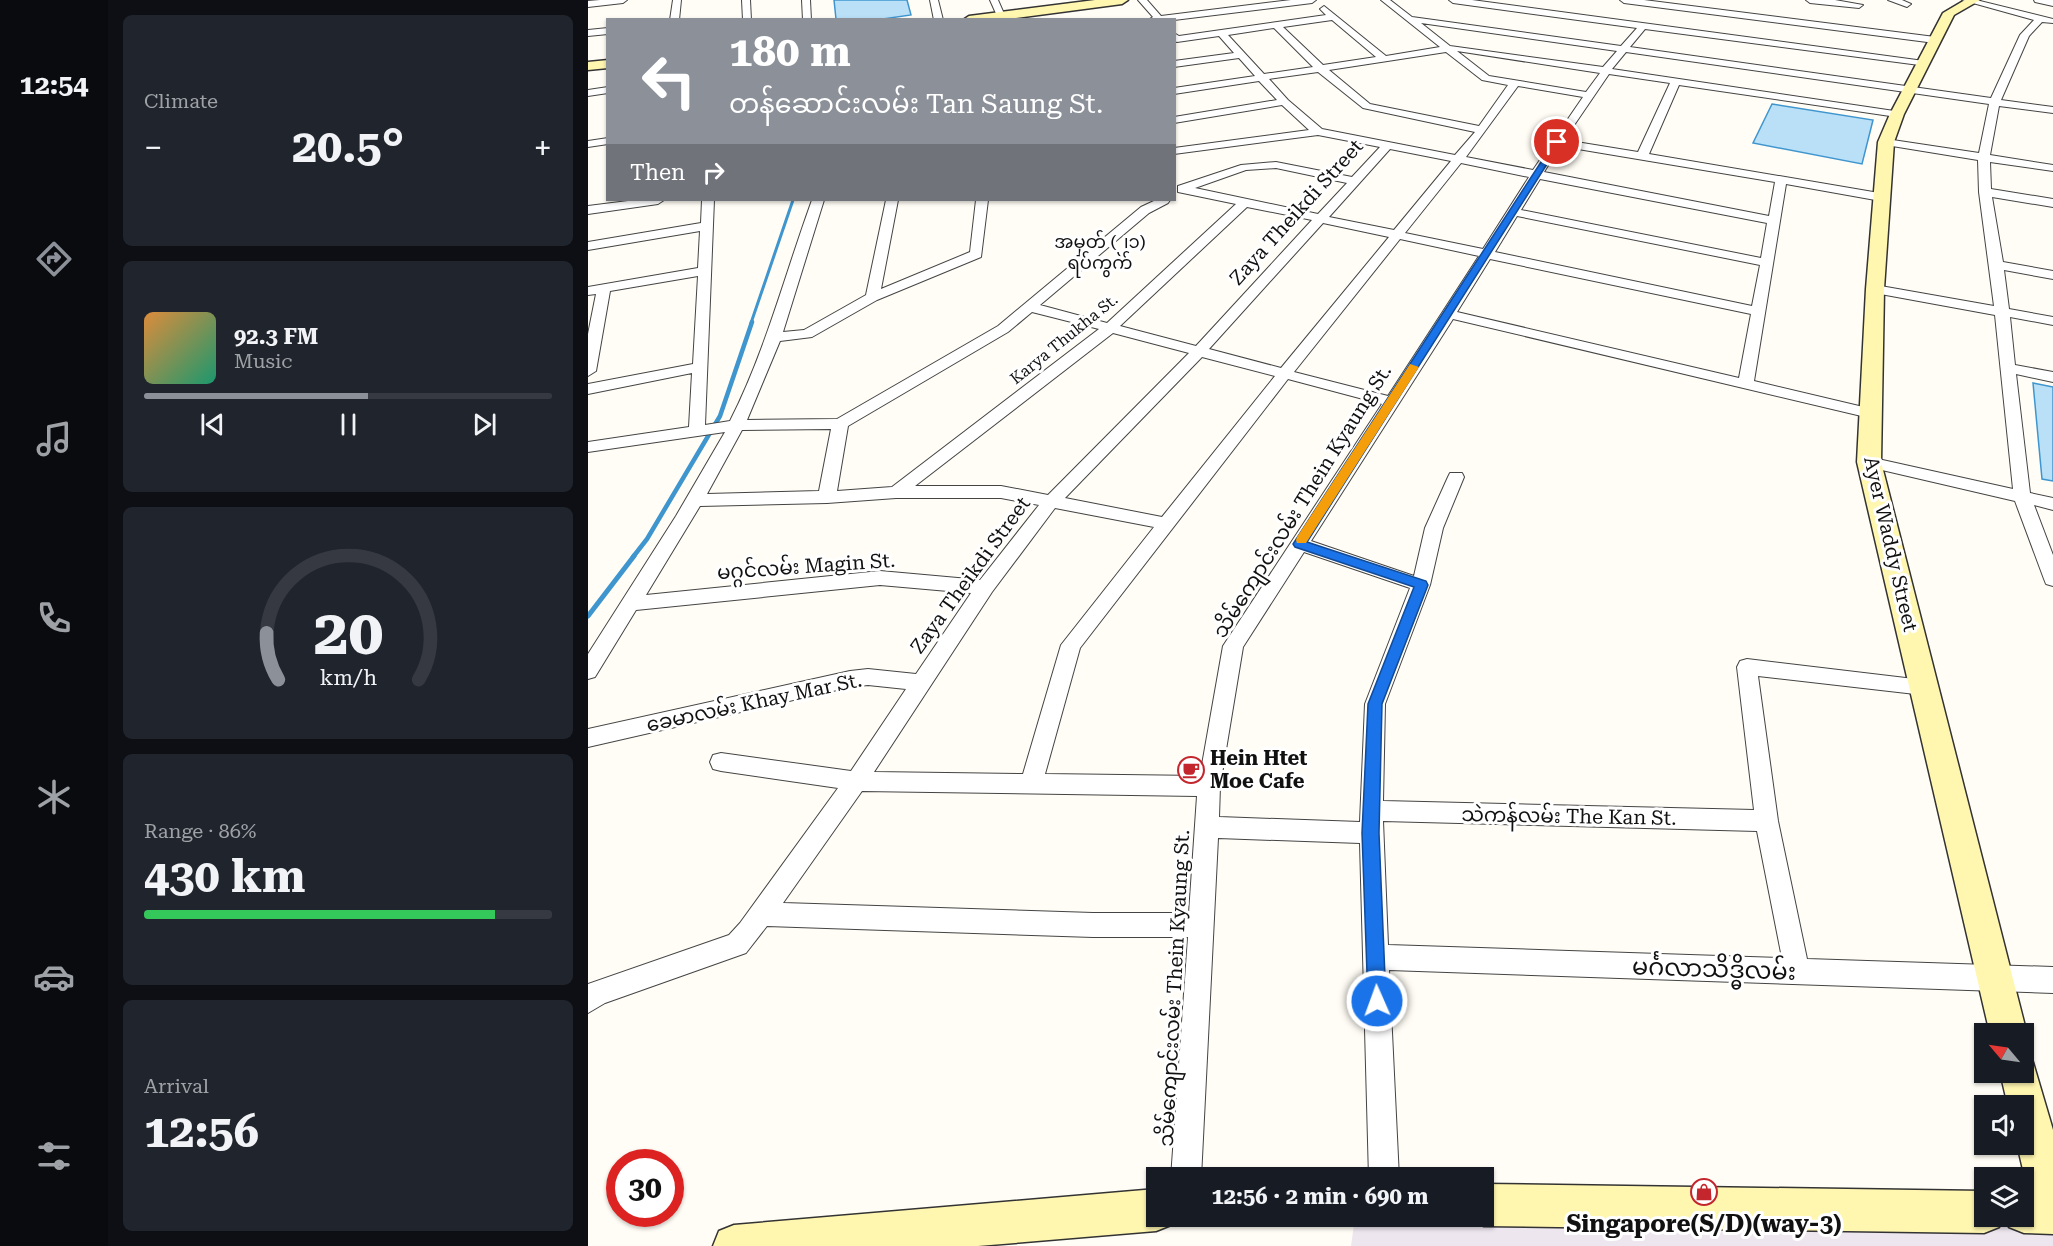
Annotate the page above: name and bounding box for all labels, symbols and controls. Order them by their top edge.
text: 180 m [729,27,851,76]
icon: left [630,42,708,120]
text: 12:54 [20,69,88,101]
text: တန်ဆောင်းလမ်း Tan Saung St. [729,88,1103,120]
text: Climate [144,89,218,113]
pin [1531,116,1582,167]
text: 20.5° [292,120,404,173]
icon: arrive [1540,125,1573,158]
text: − [144,128,162,167]
text: + [534,128,552,167]
street label: Zaya Theikdi Street [1224,134,1368,290]
icon: right [697,156,730,189]
text: Then [630,160,685,185]
district label: အမှတ် (၂၁) ရပ်ကွက် [1054,229,1146,278]
icon: directions [33,238,75,280]
street label: Karya Thukha St. [1006,290,1122,388]
text: 92.3 FM [234,324,318,349]
text: Music [234,349,293,373]
street label: သိမ်ကျောင်းလမ်း Thein Kyaung St. [1206,359,1400,644]
icon: previous [196,408,229,441]
icon: pause [332,408,365,441]
icon: next [468,408,501,441]
icon: music [33,418,75,460]
street label: Ayer Waddy Street [1859,454,1923,634]
street label: Zaya Theikdi Street [905,492,1035,658]
street label: မဂ္ဂင်လမ်း Magin St. [716,546,896,590]
text: 20 [313,596,383,669]
icon: phone [33,597,75,639]
text: km/h [319,665,377,690]
street label: ခေမာလမ်း Khay Mar St. [644,665,864,737]
place label: Hein Htet Moe Cafe [1210,746,1307,793]
cafe icon: Hein Htet Moe Cafe [1176,755,1206,785]
icon: climate [33,776,75,818]
street label: သဲကန်လမ်း The Kan St. [1461,800,1677,834]
text: Range · 86% [144,819,256,843]
street label: သိမ်ကျောင်းလမ်း Thein Kyaung St. [1152,829,1198,1147]
text: 430 km [144,850,305,903]
street label: မင်္ဂလာသိဒ္ဓိလမ်း [1631,950,1797,991]
icon: car [33,956,75,998]
position arrow [1345,969,1409,1033]
north arrow [1974,1023,2034,1083]
map controls [1974,1023,2034,1227]
text: Arrival [144,1074,209,1098]
button: sound [1974,1095,2034,1155]
text: 12:56 [144,1105,259,1158]
icon: filters [33,1135,75,1177]
speed limit sign: 30 [606,1149,684,1227]
button: layers [1974,1167,2034,1227]
shop icon: Singapore(S/D)(way-3) [1689,1177,1719,1207]
text: 12:56 · 2 min · 690 m [1211,1184,1429,1209]
place label: Singapore(S/D)(way-3) [1566,1210,1842,1238]

